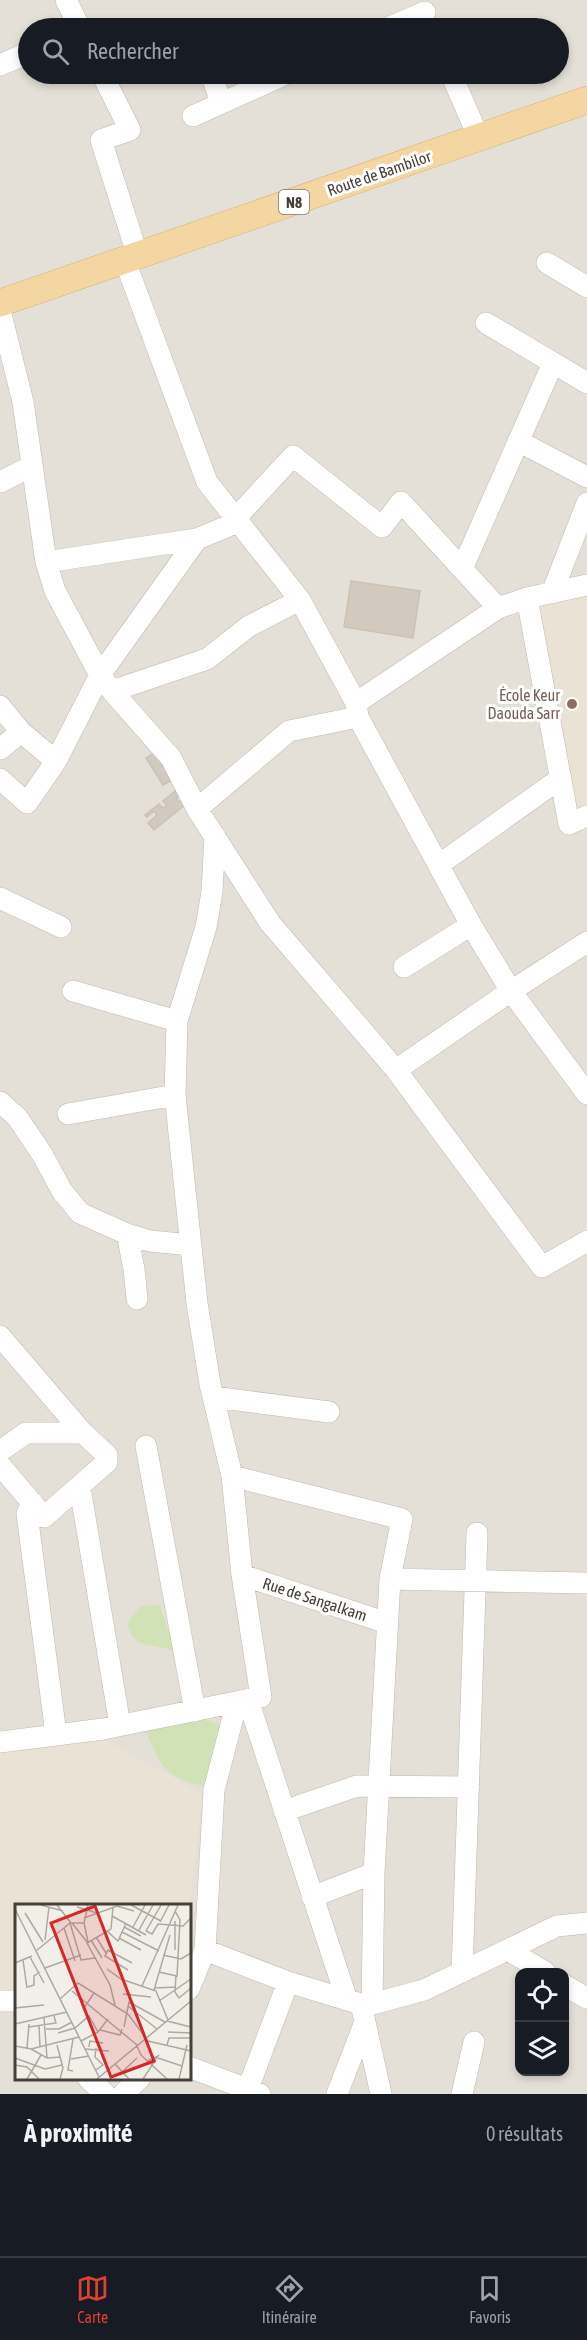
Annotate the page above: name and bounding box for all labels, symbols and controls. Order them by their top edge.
search box [18,18,569,84]
icon: search [39,35,72,68]
text: Rechercher [87,38,178,64]
street label: Route de Bambilor [325,147,433,199]
road number: N8 [279,190,309,214]
place label: École Keur Daouda Sarr [488,686,560,722]
marker: École Keur Daouda Sarr [565,697,579,711]
street label: Rue de Sangalkam [260,1574,369,1625]
inset map [15,1904,190,2079]
map controls [515,1968,569,2076]
button: locate [515,1968,569,2022]
button: layers [515,2022,569,2076]
text: À proximité [24,2118,132,2148]
text: 0 résultats [486,2122,563,2145]
tab: Carte [76,2272,109,2326]
tab: Itinéraire [262,2272,317,2326]
tab: Favoris [469,2272,511,2326]

